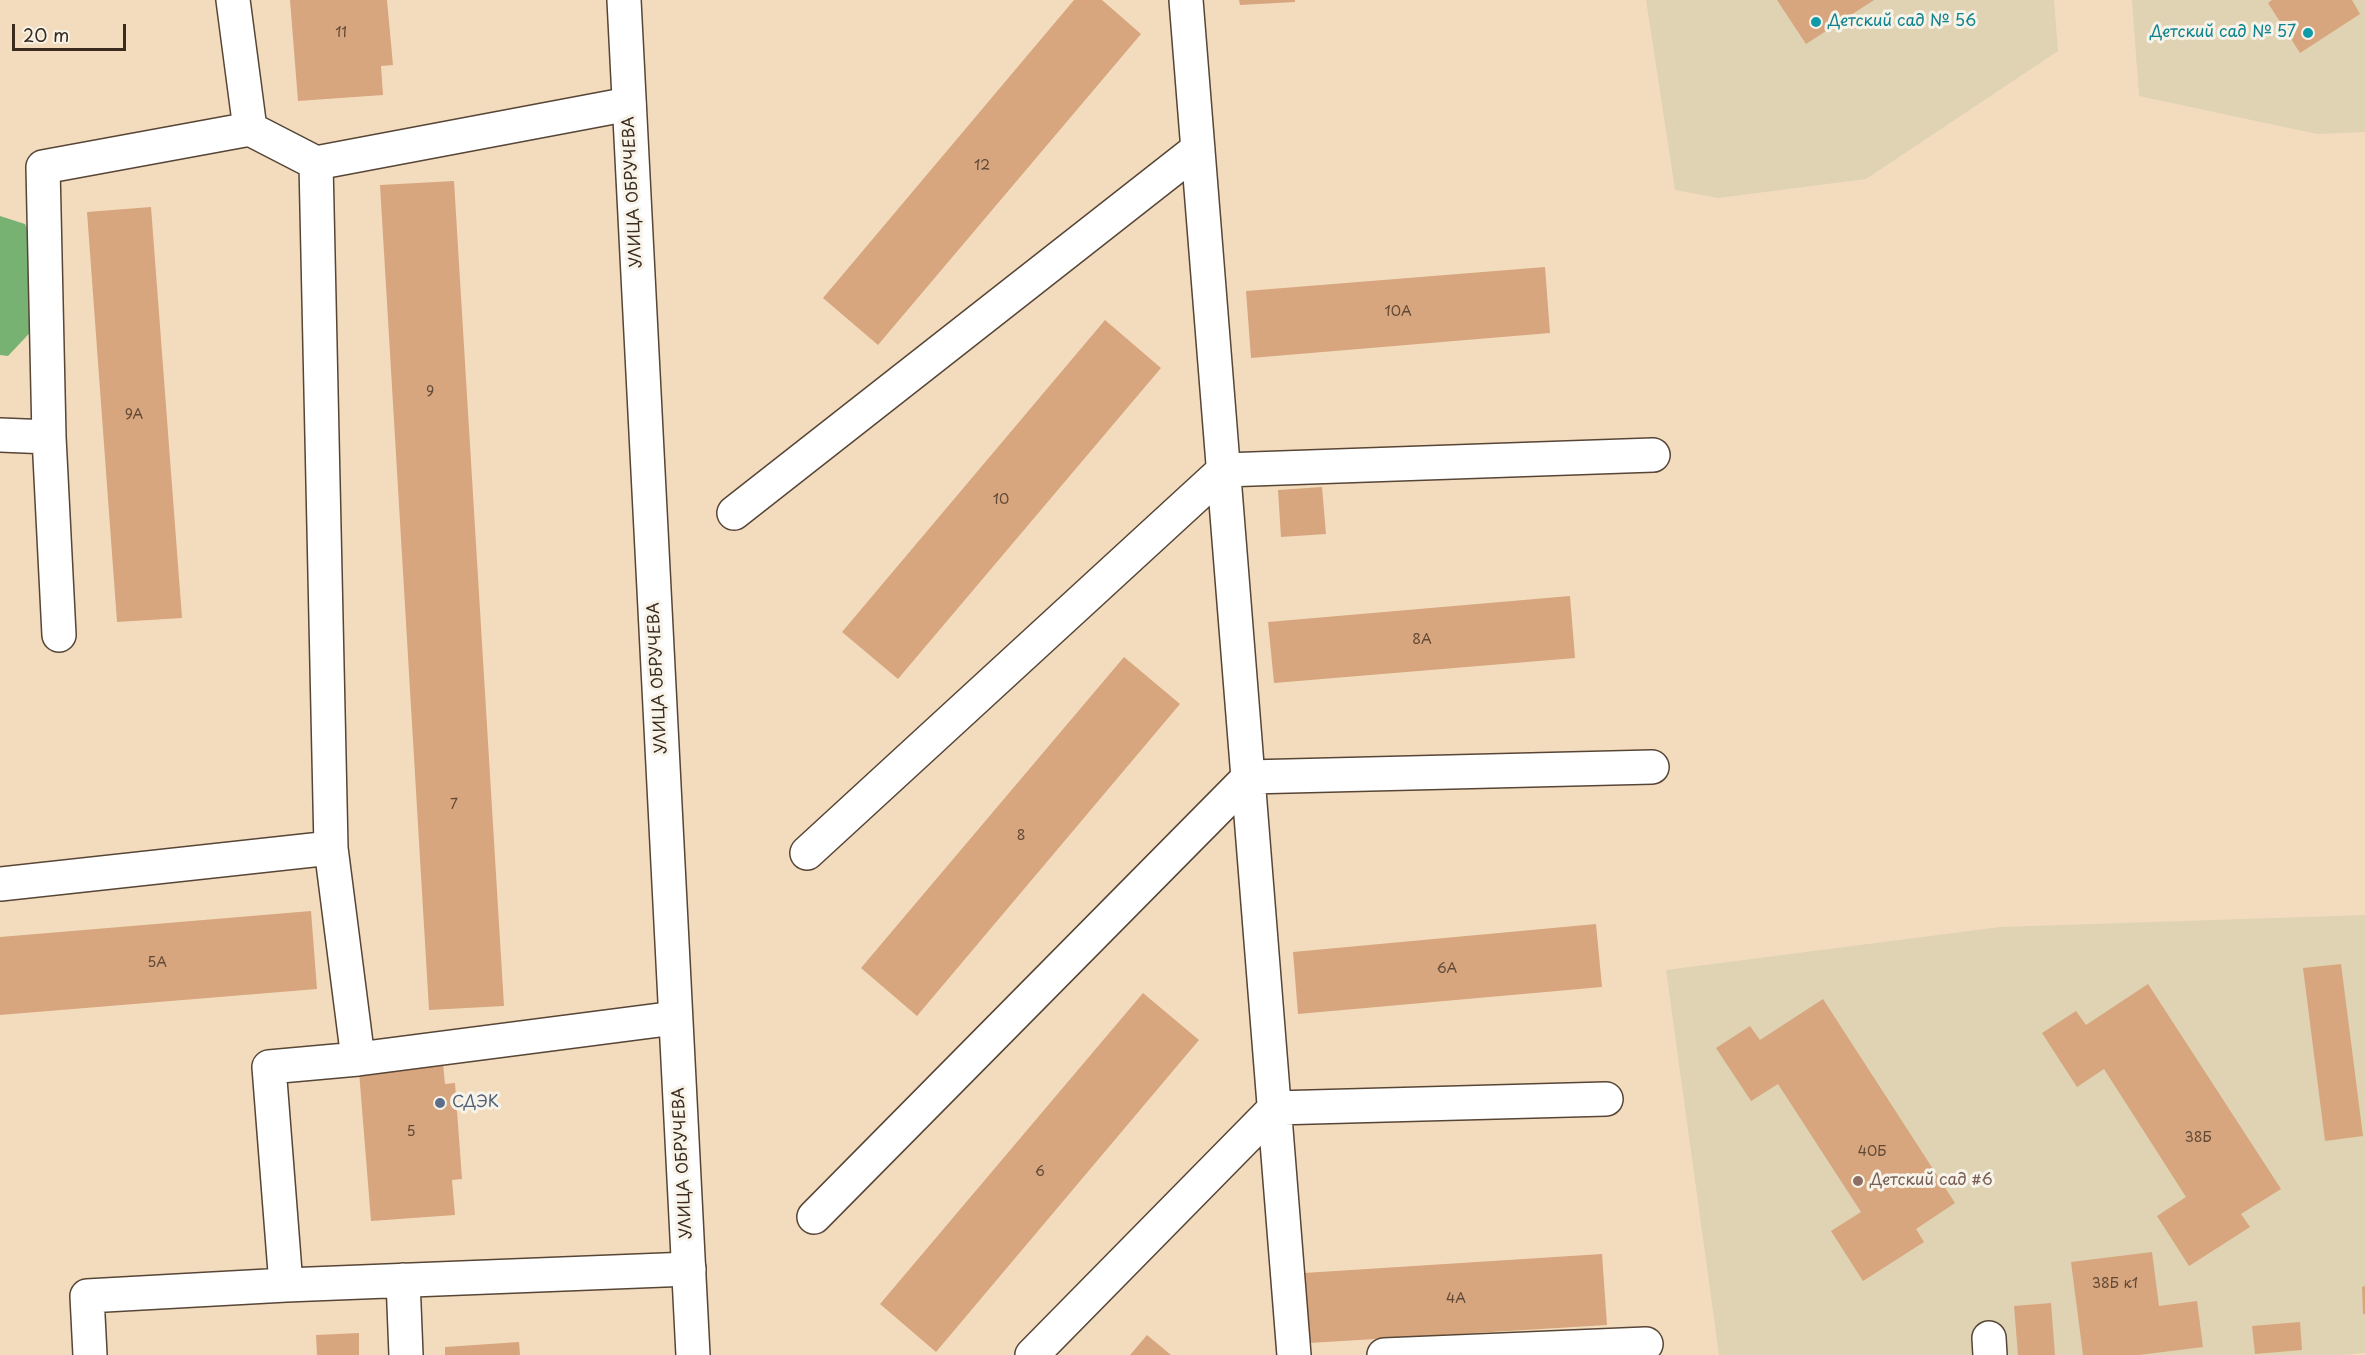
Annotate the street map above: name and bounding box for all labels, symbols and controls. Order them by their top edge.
scale bar [15,12,129,50]
place label: Детский сад № 56 [1828,12,1976,32]
marker: Детский сад № 56 [1809,15,1823,29]
text: 20 m [23,21,69,48]
place label: Детский сад № 57 [2150,23,2296,43]
house number: 11 [335,25,347,41]
marker: Детский сад № 57 [2301,26,2315,40]
street label: УЛИЦА ОБРУЧЕВА [619,116,647,268]
house number: 12 [974,158,990,174]
house number: 10А [1384,304,1412,320]
house number: 9 [426,384,434,400]
house number: 9А [125,407,143,423]
house number: 10 [993,492,1009,508]
street label: УЛИЦА ОБРУЧЕВА [644,602,672,754]
house number: 8А [1412,632,1432,648]
house number: 7 [450,797,458,813]
house number: 8 [1017,828,1025,844]
house number: 5А [147,955,167,971]
house number: 6А [1437,961,1457,977]
street label: УЛИЦА ОБРУЧЕВА [669,1087,697,1239]
place label: СДЭК [452,1093,499,1113]
marker: СДЭК [433,1096,447,1110]
house number: 5 [406,1124,416,1140]
house number: 38Б [2184,1130,2212,1146]
house number: 40Б [1858,1144,1886,1160]
house number: 6 [1035,1164,1045,1180]
place label: Детский сад #6 [1870,1171,1993,1191]
marker: Детский сад #6 [1851,1174,1865,1188]
house number: 38Б к1 [2092,1276,2138,1292]
house number: 4А [1446,1291,1466,1307]

